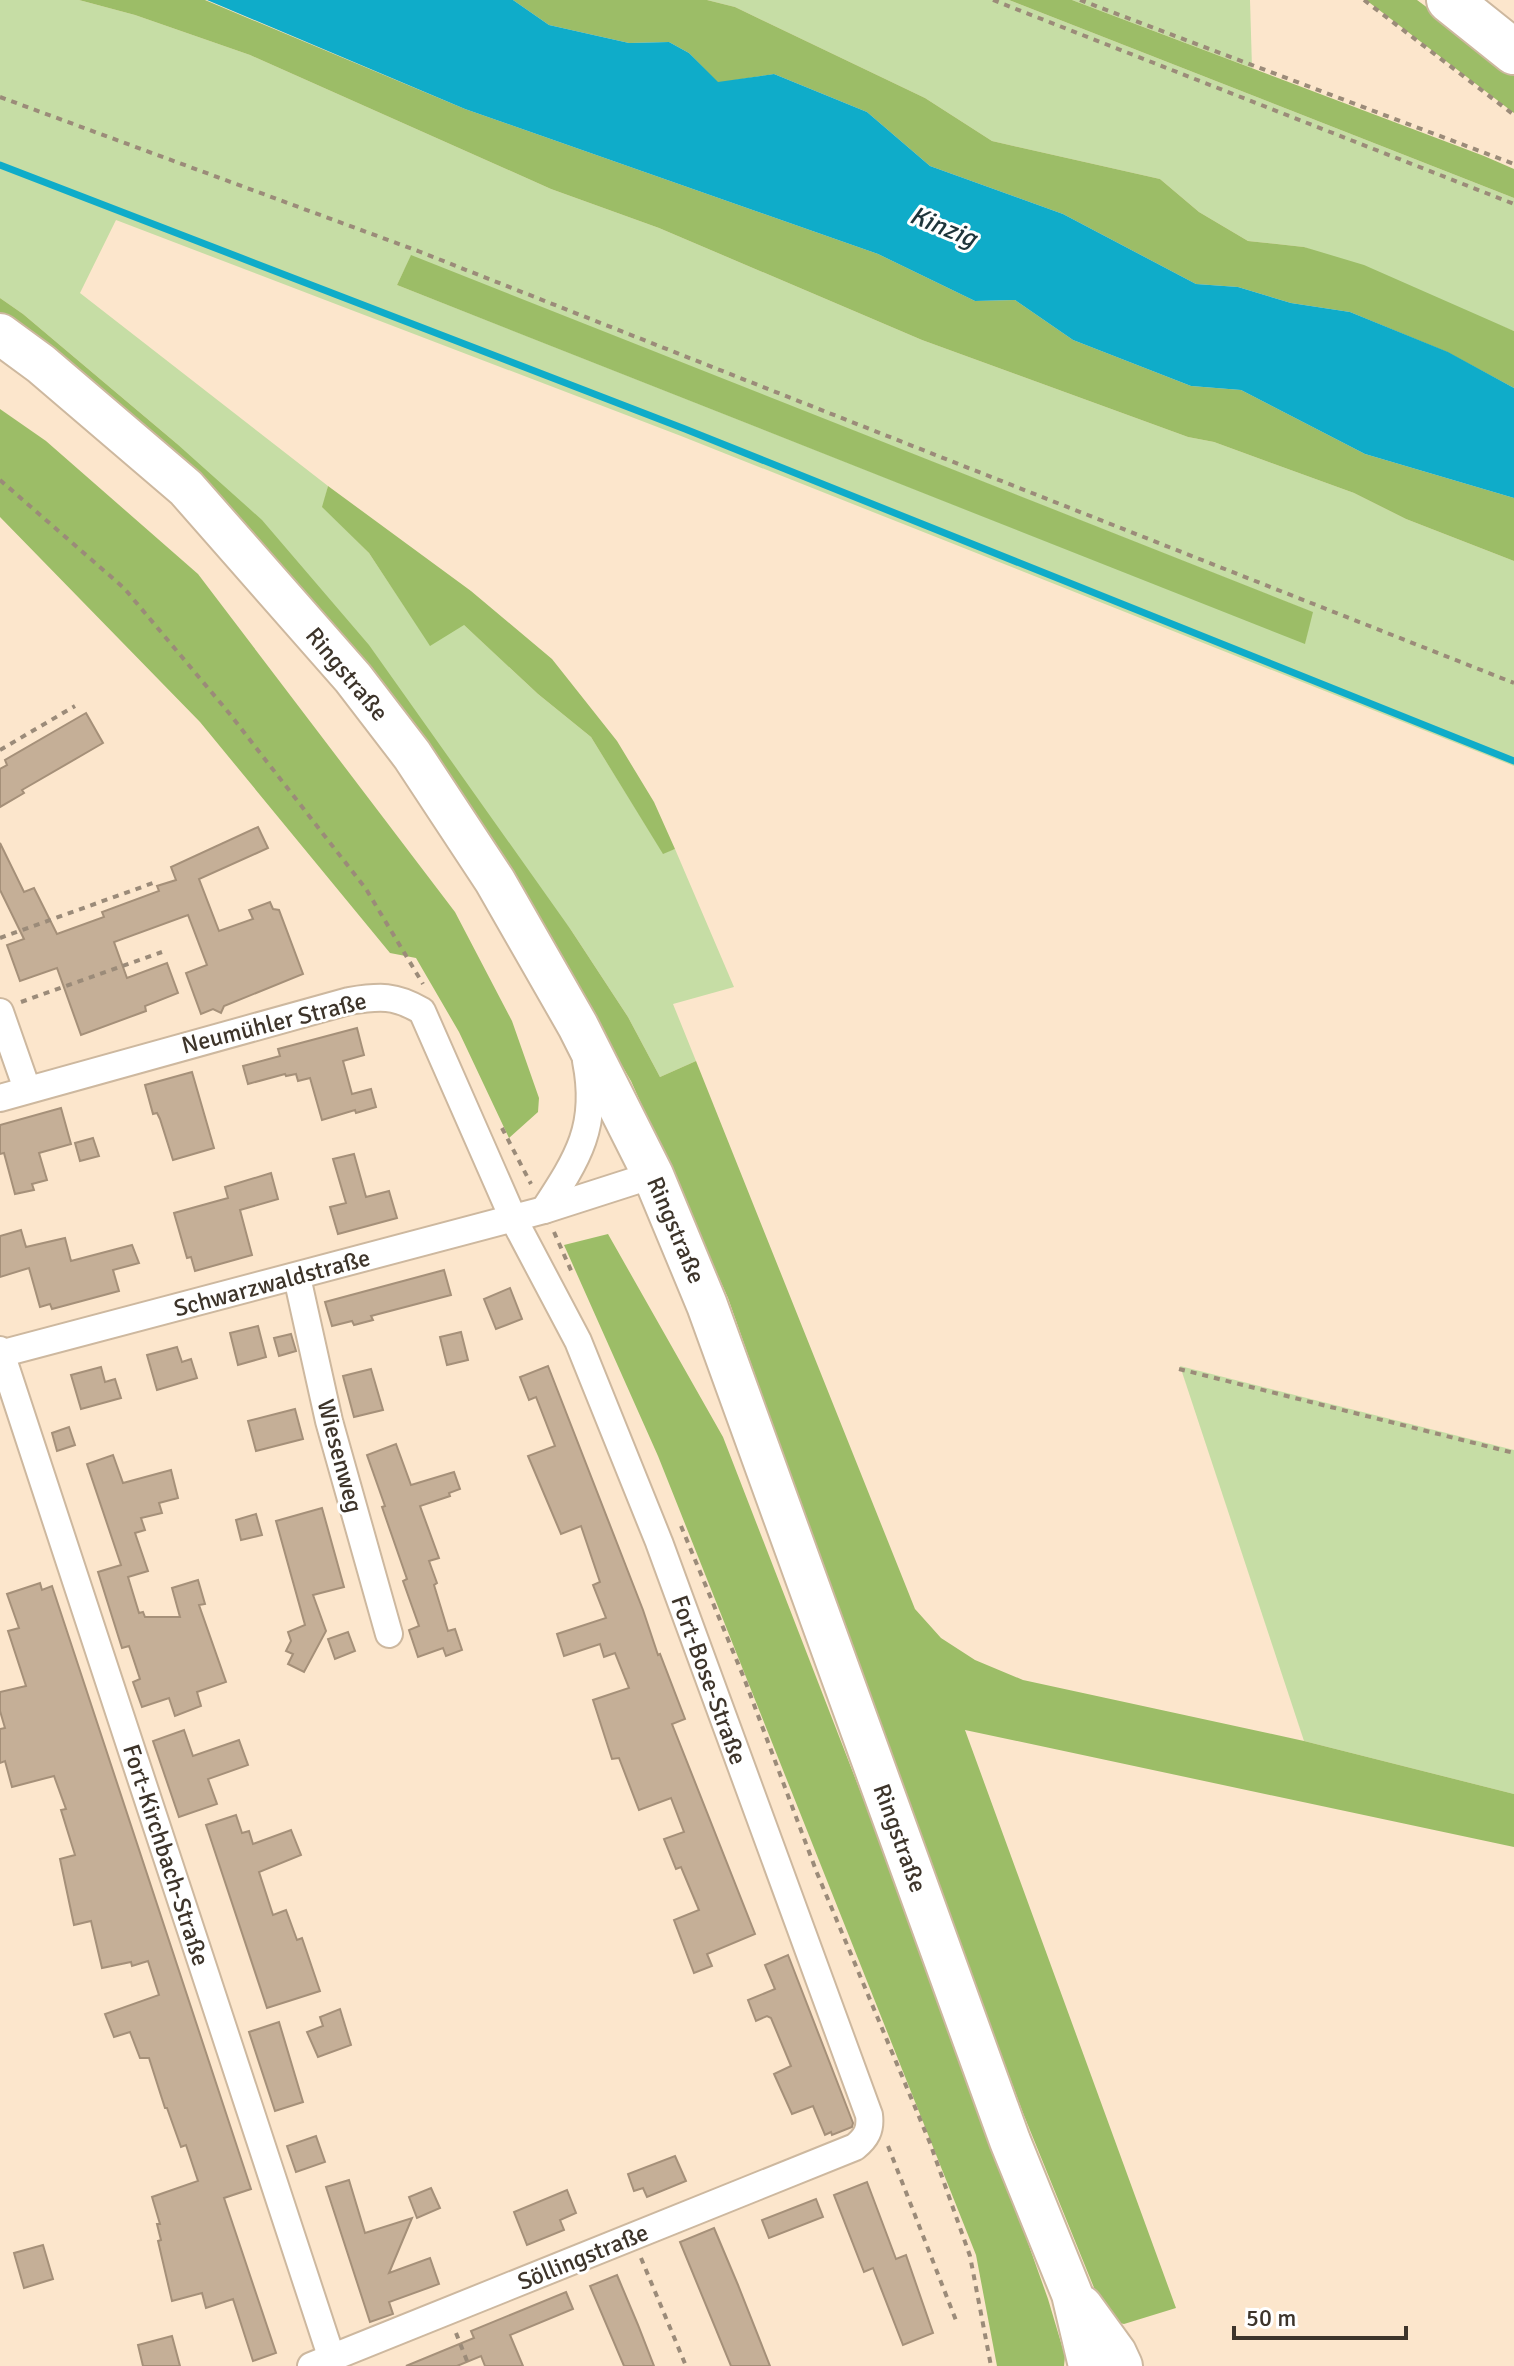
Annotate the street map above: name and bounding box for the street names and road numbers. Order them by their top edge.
street label: Ringstraße [299,621,395,727]
street label: Neumühler Straße [179,986,369,1060]
street label: Ringstraße [640,1172,712,1288]
street label: Schwarzwaldstraße [171,1242,373,1324]
street label: Wiesenweg [311,1396,369,1516]
street label: Fort-Bose-Straße [664,1591,754,1769]
street label: Fort-Kirchbach-Straße [116,1740,216,1970]
street label: Ringstraße [867,1780,933,1896]
street label: Söllingstraße [513,2217,653,2297]

